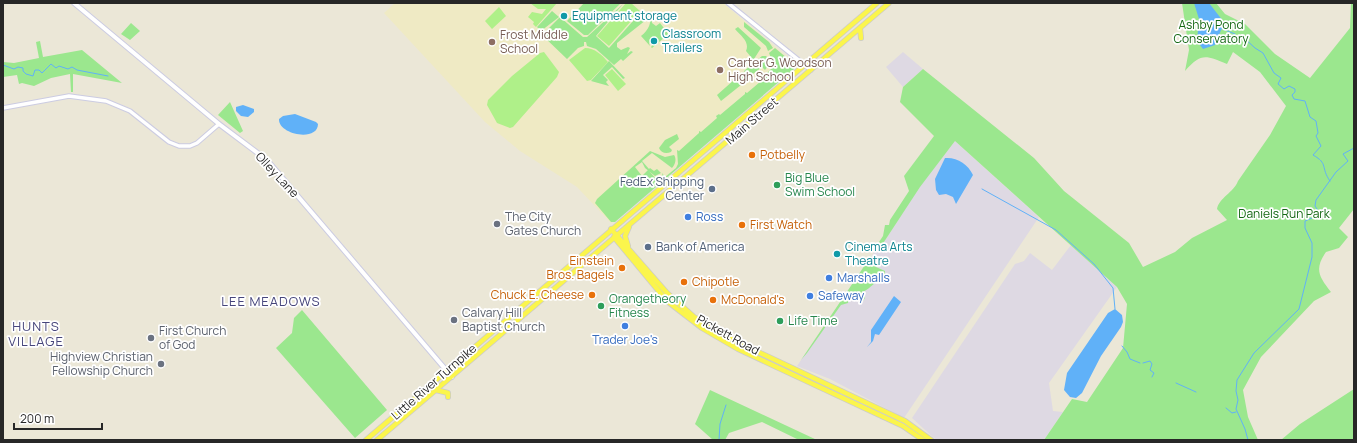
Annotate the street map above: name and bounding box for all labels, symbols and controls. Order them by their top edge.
place label: Equipment storage [572,7,677,24]
marker: Equipment storage [559,11,569,21]
park label: Ashby Pond Conservatory [1173,16,1249,47]
place label: Classroom Trailers [662,25,721,56]
place label: Frost Middle School [500,26,568,57]
marker: Classroom Trailers [649,36,659,46]
marker: Frost Middle School [487,37,497,47]
place label: Carter G. Woodson High School [728,54,832,85]
marker: Carter G. Woodson High School [715,65,725,75]
street label: Main Street [722,93,782,148]
place label: Potbelly [760,146,806,163]
street label: Olley Lane [252,148,303,201]
marker: Potbelly [747,150,757,160]
place label: Big Blue Swim School [785,169,855,200]
place label: FedEx Shipping Center [620,173,705,204]
marker: Big Blue Swim School [772,180,782,190]
marker: FedEx Shipping Center [707,184,717,194]
park label: Daniels Run Park [1238,205,1331,222]
place label: The City Gates Church [505,208,581,239]
place label: Ross [696,208,723,225]
marker: Ross [683,212,693,222]
place label: First Watch [750,216,812,233]
marker: The City Gates Church [492,219,502,229]
marker: First Watch [737,220,747,230]
place label: Bank of America [656,238,744,255]
place label: Cinema Arts Theatre [845,238,913,269]
marker: Bank of America [643,242,653,252]
marker: Cinema Arts Theatre [832,249,842,259]
place label: Einstein Bros. Bagels [546,252,614,283]
marker: Einstein Bros. Bagels [617,263,627,273]
place label: Marshalls [837,269,890,286]
place label: Chipotle [692,273,739,290]
marker: Marshalls [824,273,834,283]
marker: Chipotle [679,277,689,287]
place label: Chuck E. Cheese [491,286,584,303]
place label: Safeway [818,287,865,304]
marker: Chuck E. Cheese [587,290,597,300]
place label: Orangetheory Fitness [609,290,687,321]
place label: McDonald's [721,291,785,308]
marker: Safeway [805,291,815,301]
district label: LEE MEADOWS [221,292,321,310]
marker: McDonald's [708,295,718,305]
marker: Orangetheory Fitness [596,301,606,311]
place label: Calvary Hill Baptist Church [462,304,545,335]
street label: Pickett Road [694,310,763,359]
place label: Life Time [788,312,837,329]
marker: Calvary Hill Baptist Church [449,315,459,325]
marker: Life Time [775,316,785,326]
district label: HUNTS VILLAGE [8,317,64,350]
marker: Trader Joe's [620,321,630,331]
place label: First Church of God [159,322,226,353]
place label: Trader Joe's [592,331,658,348]
marker: First Church of God [146,333,156,343]
street label: Little River Turnpike [387,340,480,423]
place label: Highview Christian Fellowship Church [50,348,153,379]
marker: Highview Christian Fellowship Church [156,359,166,369]
scale bar [14,405,102,431]
text: 200 m [20,410,54,427]

